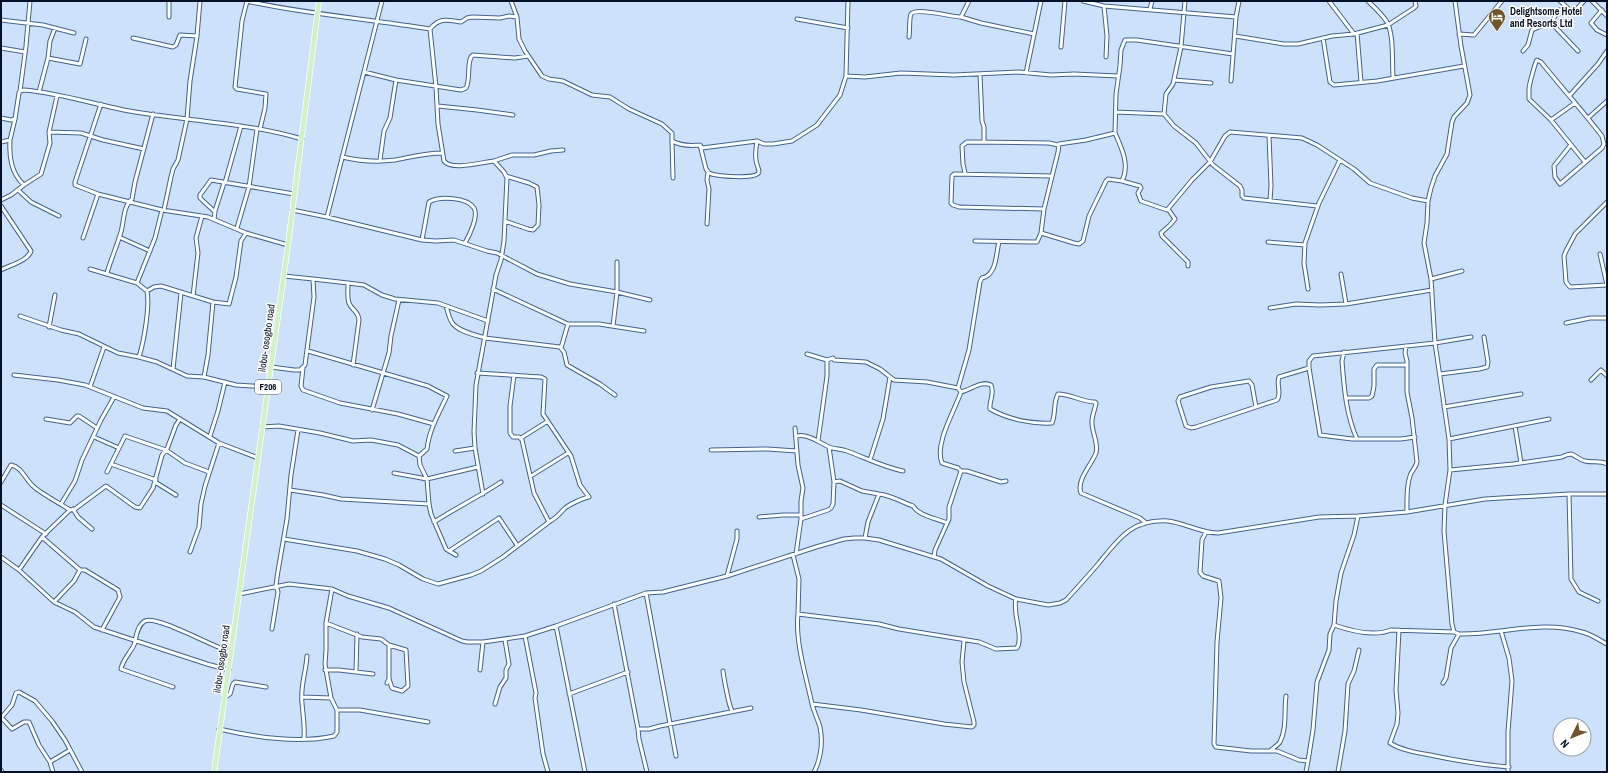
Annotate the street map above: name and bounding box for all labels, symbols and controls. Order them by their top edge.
place label: Delightsome Hotel and Resorts Ltd [1510,5,1582,30]
hotel icon: Delightsome Hotel and Resorts Ltd [1487,7,1507,32]
street label: ilobu- osogbo road [255,303,278,373]
road number: F206 [255,380,281,394]
street label: ilobu- osogbo road [210,624,233,694]
north arrow [1552,717,1592,757]
text: N [1557,737,1572,751]

